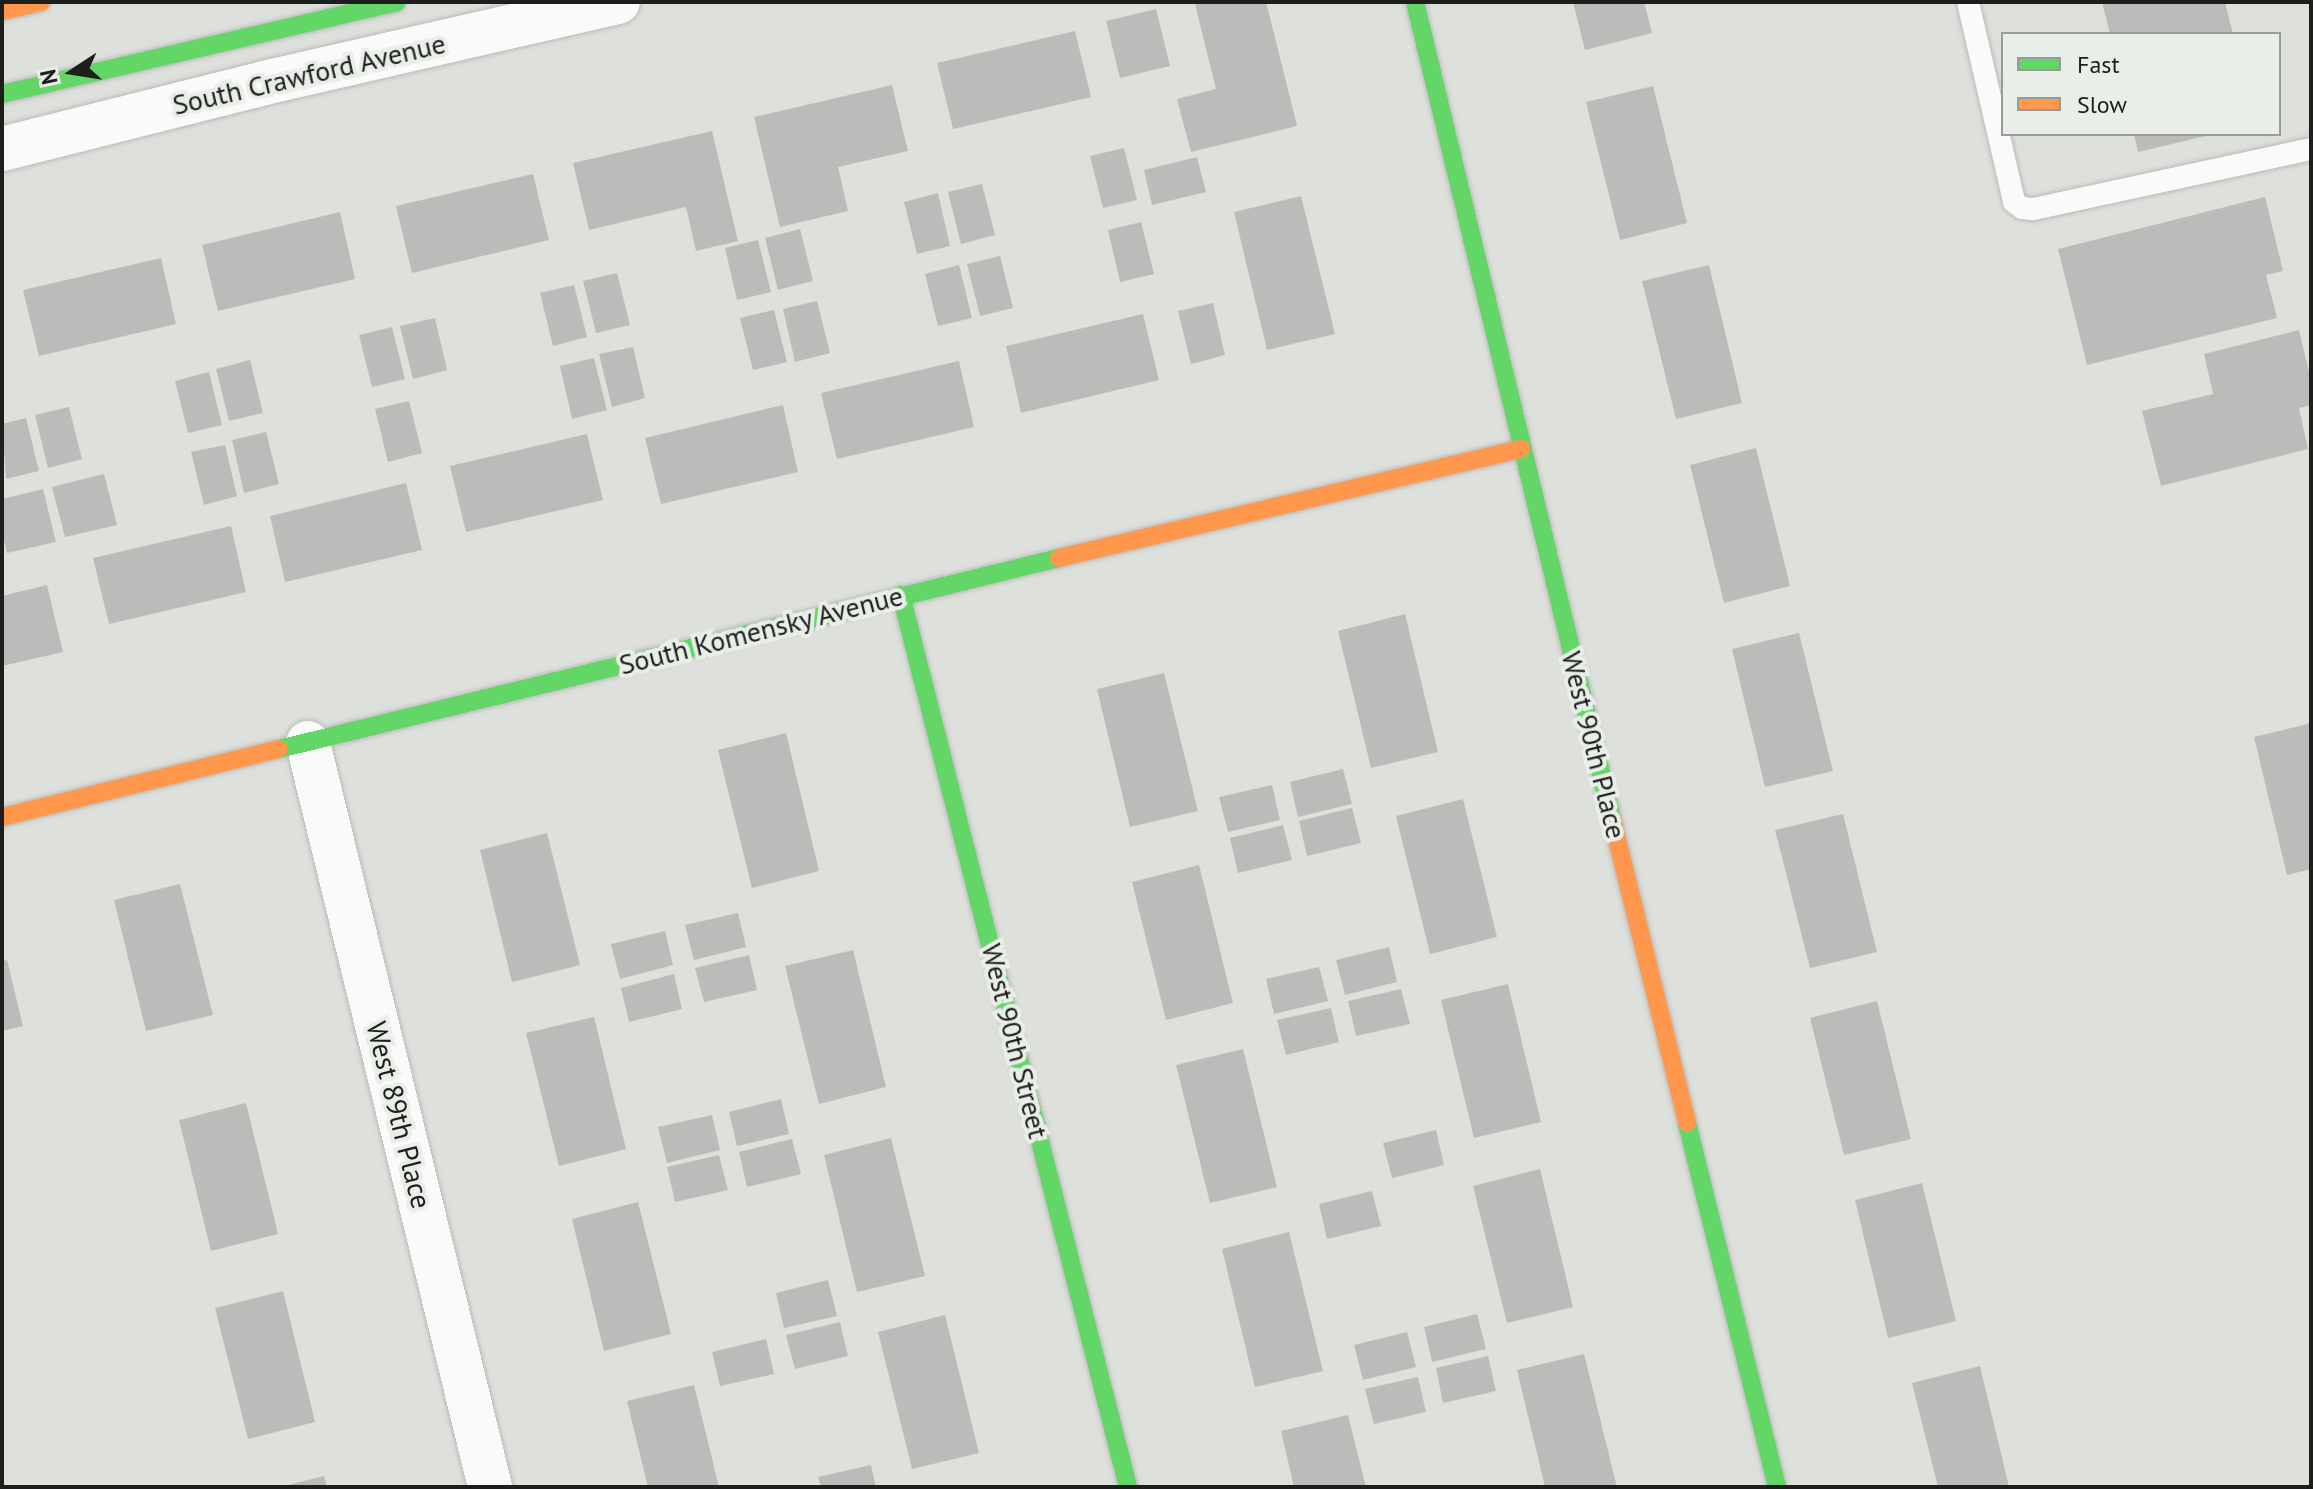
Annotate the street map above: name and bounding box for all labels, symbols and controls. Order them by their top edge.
street label: South Crawford Avenue [169,26,449,122]
north arrow [32,32,112,112]
legend [2001,32,2281,136]
text: Fast [2077,49,2120,80]
text: N [33,67,64,87]
text: Slow [2077,89,2127,120]
street label: South Komensky Avenue [615,578,907,682]
street label: West 90th Place [1555,648,1633,842]
street label: West 90th Street [975,940,1055,1142]
street label: West 89th Place [360,1018,438,1212]

